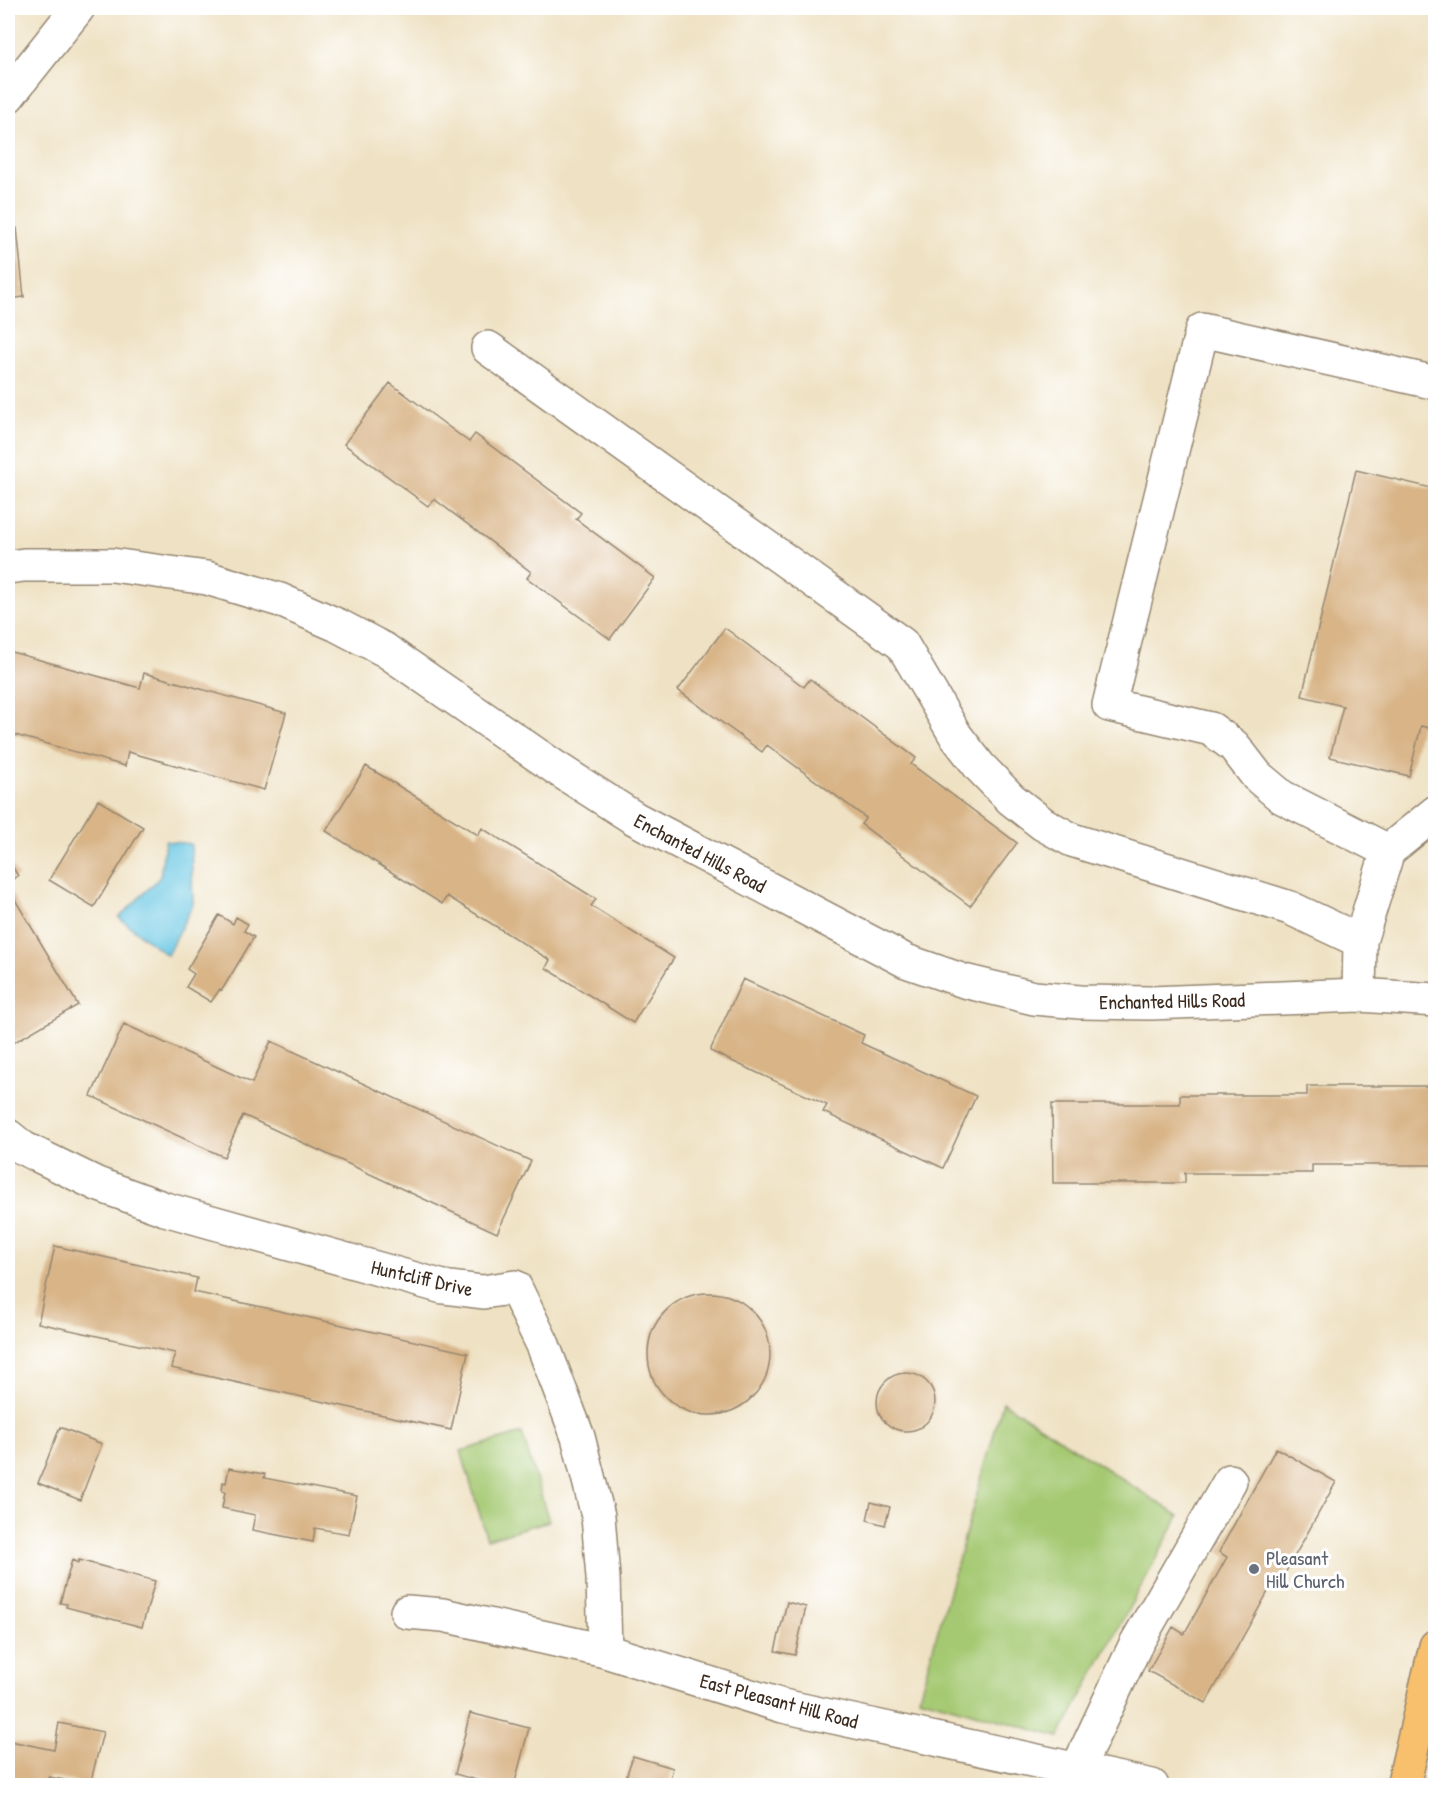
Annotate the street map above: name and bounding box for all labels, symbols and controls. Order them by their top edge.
street label: Enchanted Hills Road [630,806,771,899]
street label: Enchanted Hills Road [1099,986,1245,1015]
street label: Huntcliff Drive [369,1253,476,1302]
place label: Pleasant Hill Church [1266,1544,1344,1594]
marker: Pleasant Hill Church [1247,1562,1261,1576]
street label: East Pleasant Hill Road [697,1666,861,1735]

